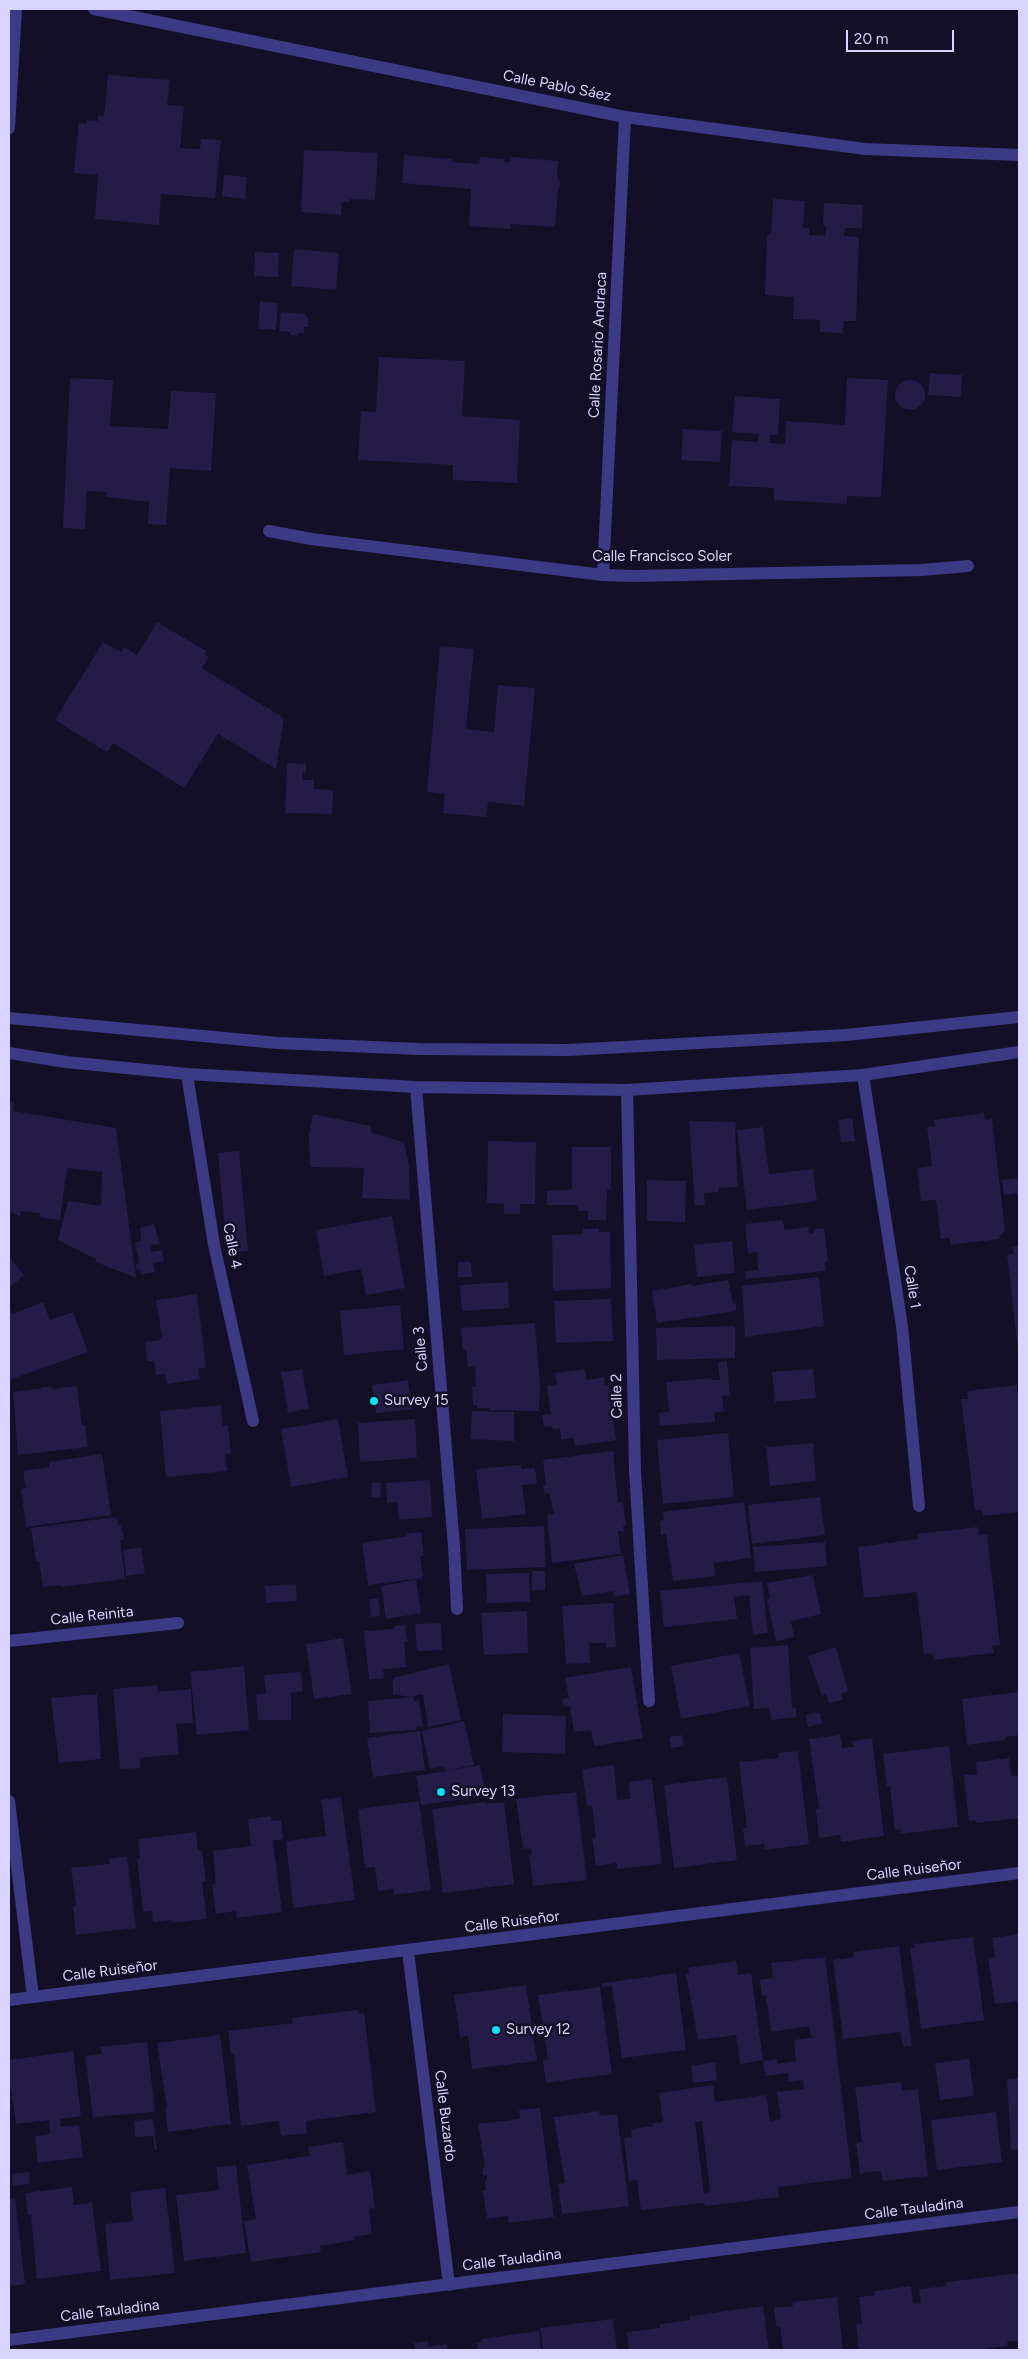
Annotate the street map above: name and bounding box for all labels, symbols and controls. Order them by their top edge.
scale bar [848,20,956,52]
text: 20 m [854,30,888,48]
street label: Calle Pablo Sáez [501,67,613,105]
street label: Calle Rosario Andraca [585,271,611,419]
street label: Calle Francisco Soler [592,548,732,566]
street label: Calle 4 [219,1222,245,1270]
street label: Calle 1 [900,1264,924,1310]
street label: Calle 3 [410,1326,432,1372]
street label: Calle 2 [608,1373,626,1419]
place label: Survey 15 [384,1392,449,1410]
marker: Survey 15 [368,1395,380,1407]
street label: Calle Reinita [50,1603,134,1629]
place label: Survey 13 [451,1783,515,1801]
marker: Survey 13 [435,1786,447,1798]
street label: Calle Ruiseñor [865,1855,963,1885]
street label: Calle Ruiseñor [463,1907,561,1937]
street label: Calle Ruiseñor [61,1956,159,1986]
place label: Survey 12 [506,2021,570,2039]
marker: Survey 12 [490,2024,502,2036]
street label: Calle Buzardo [430,2069,460,2163]
street label: Calle Tauladina [863,2194,965,2224]
street label: Calle Tauladina [461,2245,563,2275]
street label: Calle Tauladina [59,2296,161,2326]

